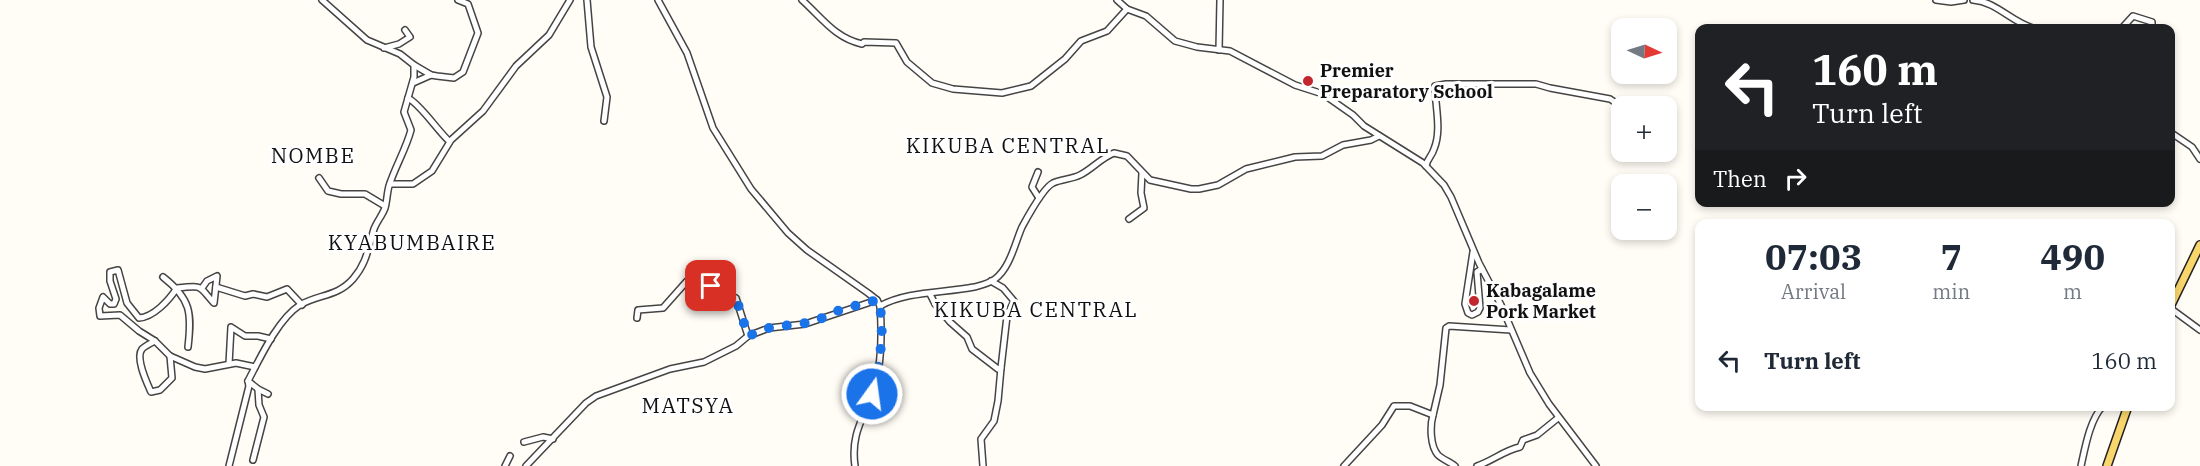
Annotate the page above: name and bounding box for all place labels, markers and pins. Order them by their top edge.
place label: Premier Preparatory School [1320,59,1493,103]
marker: Premier Preparatory School [1301,74,1315,88]
pin [685,260,736,311]
place label: Kabagalame Pork Market [1486,279,1596,323]
marker: Kabagalame Pork Market [1467,294,1481,308]

